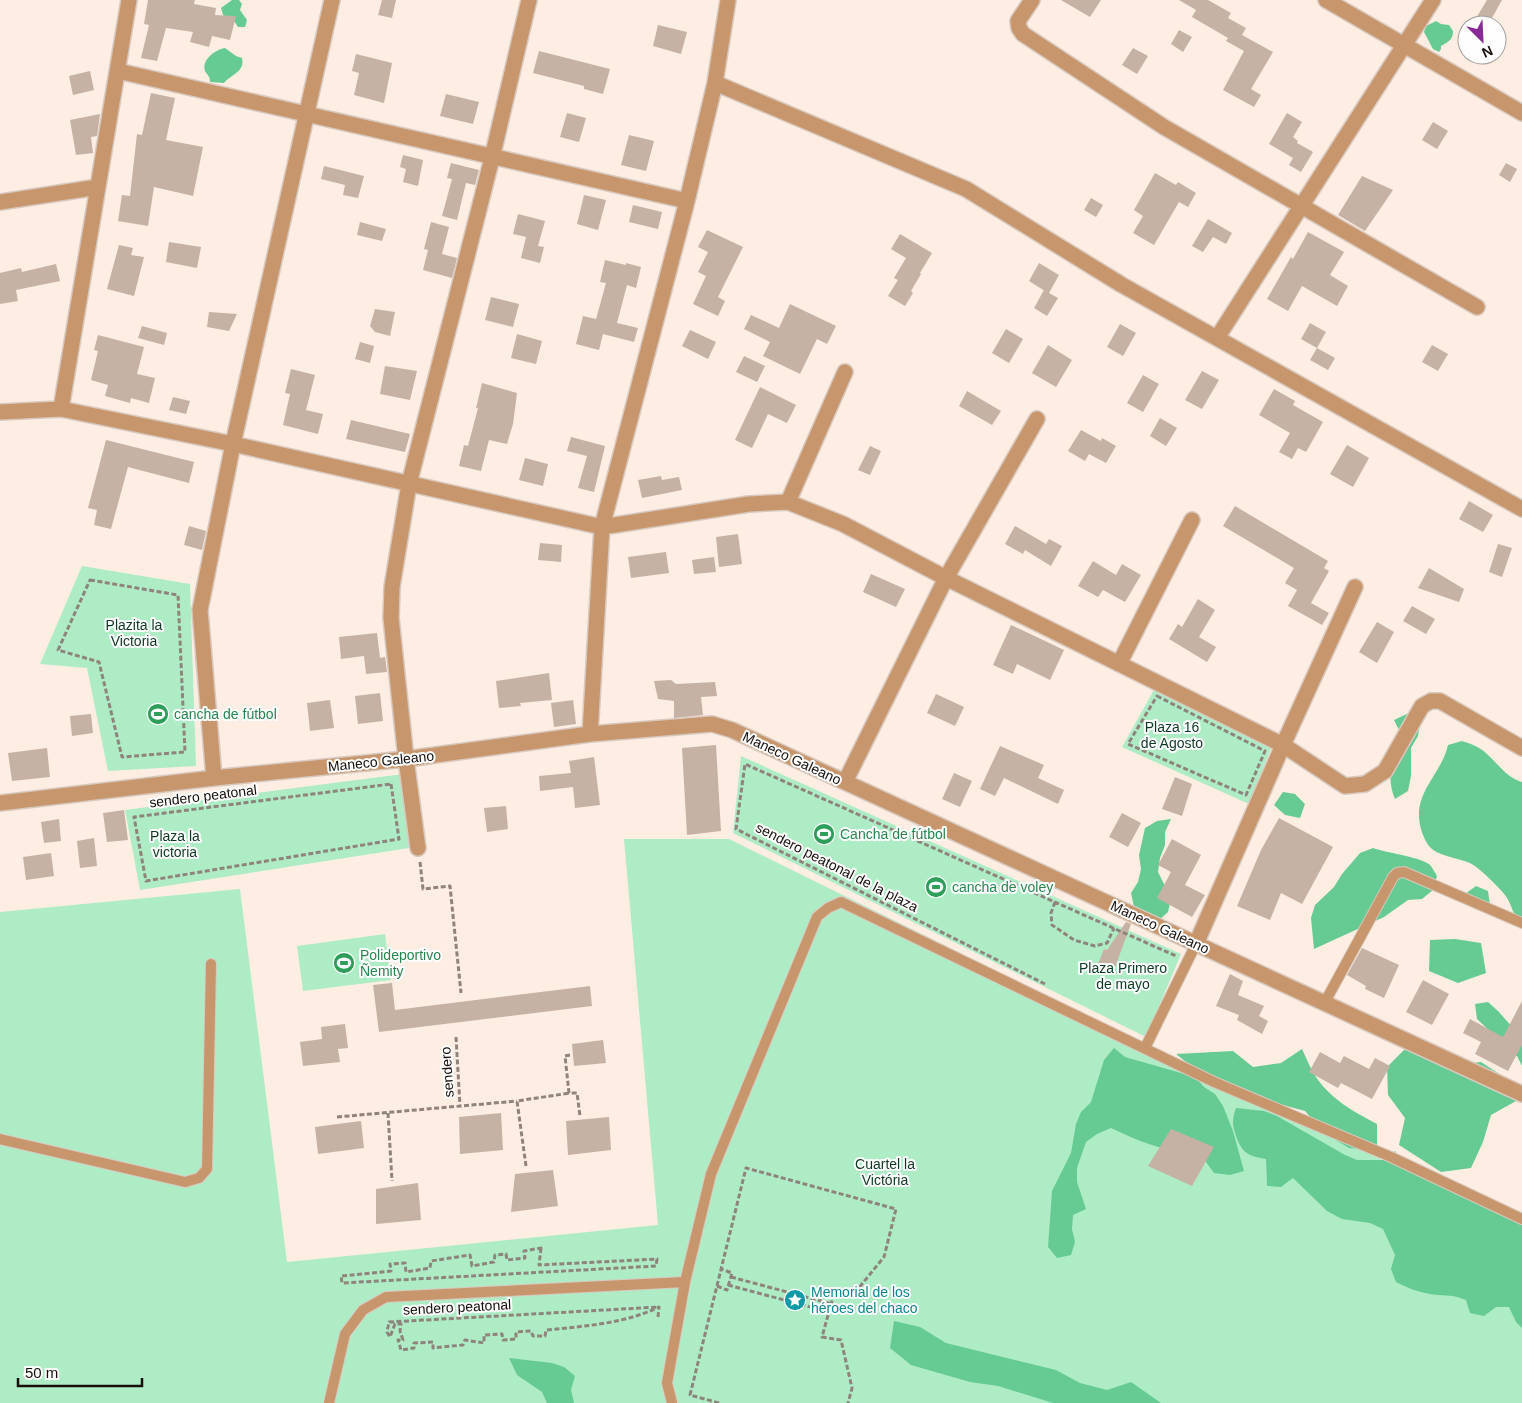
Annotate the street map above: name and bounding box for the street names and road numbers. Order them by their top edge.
street label: Maneco Galeano [740,728,844,788]
street label: Maneco Galeano [327,747,435,775]
street label: sendero peatonal [148,781,258,811]
street label: sendero peatonal de la plaza [753,819,921,915]
street label: Maneco Galeano [1108,897,1212,957]
street label: sendero [437,1046,457,1098]
street label: sendero peatonal [403,1296,511,1318]

